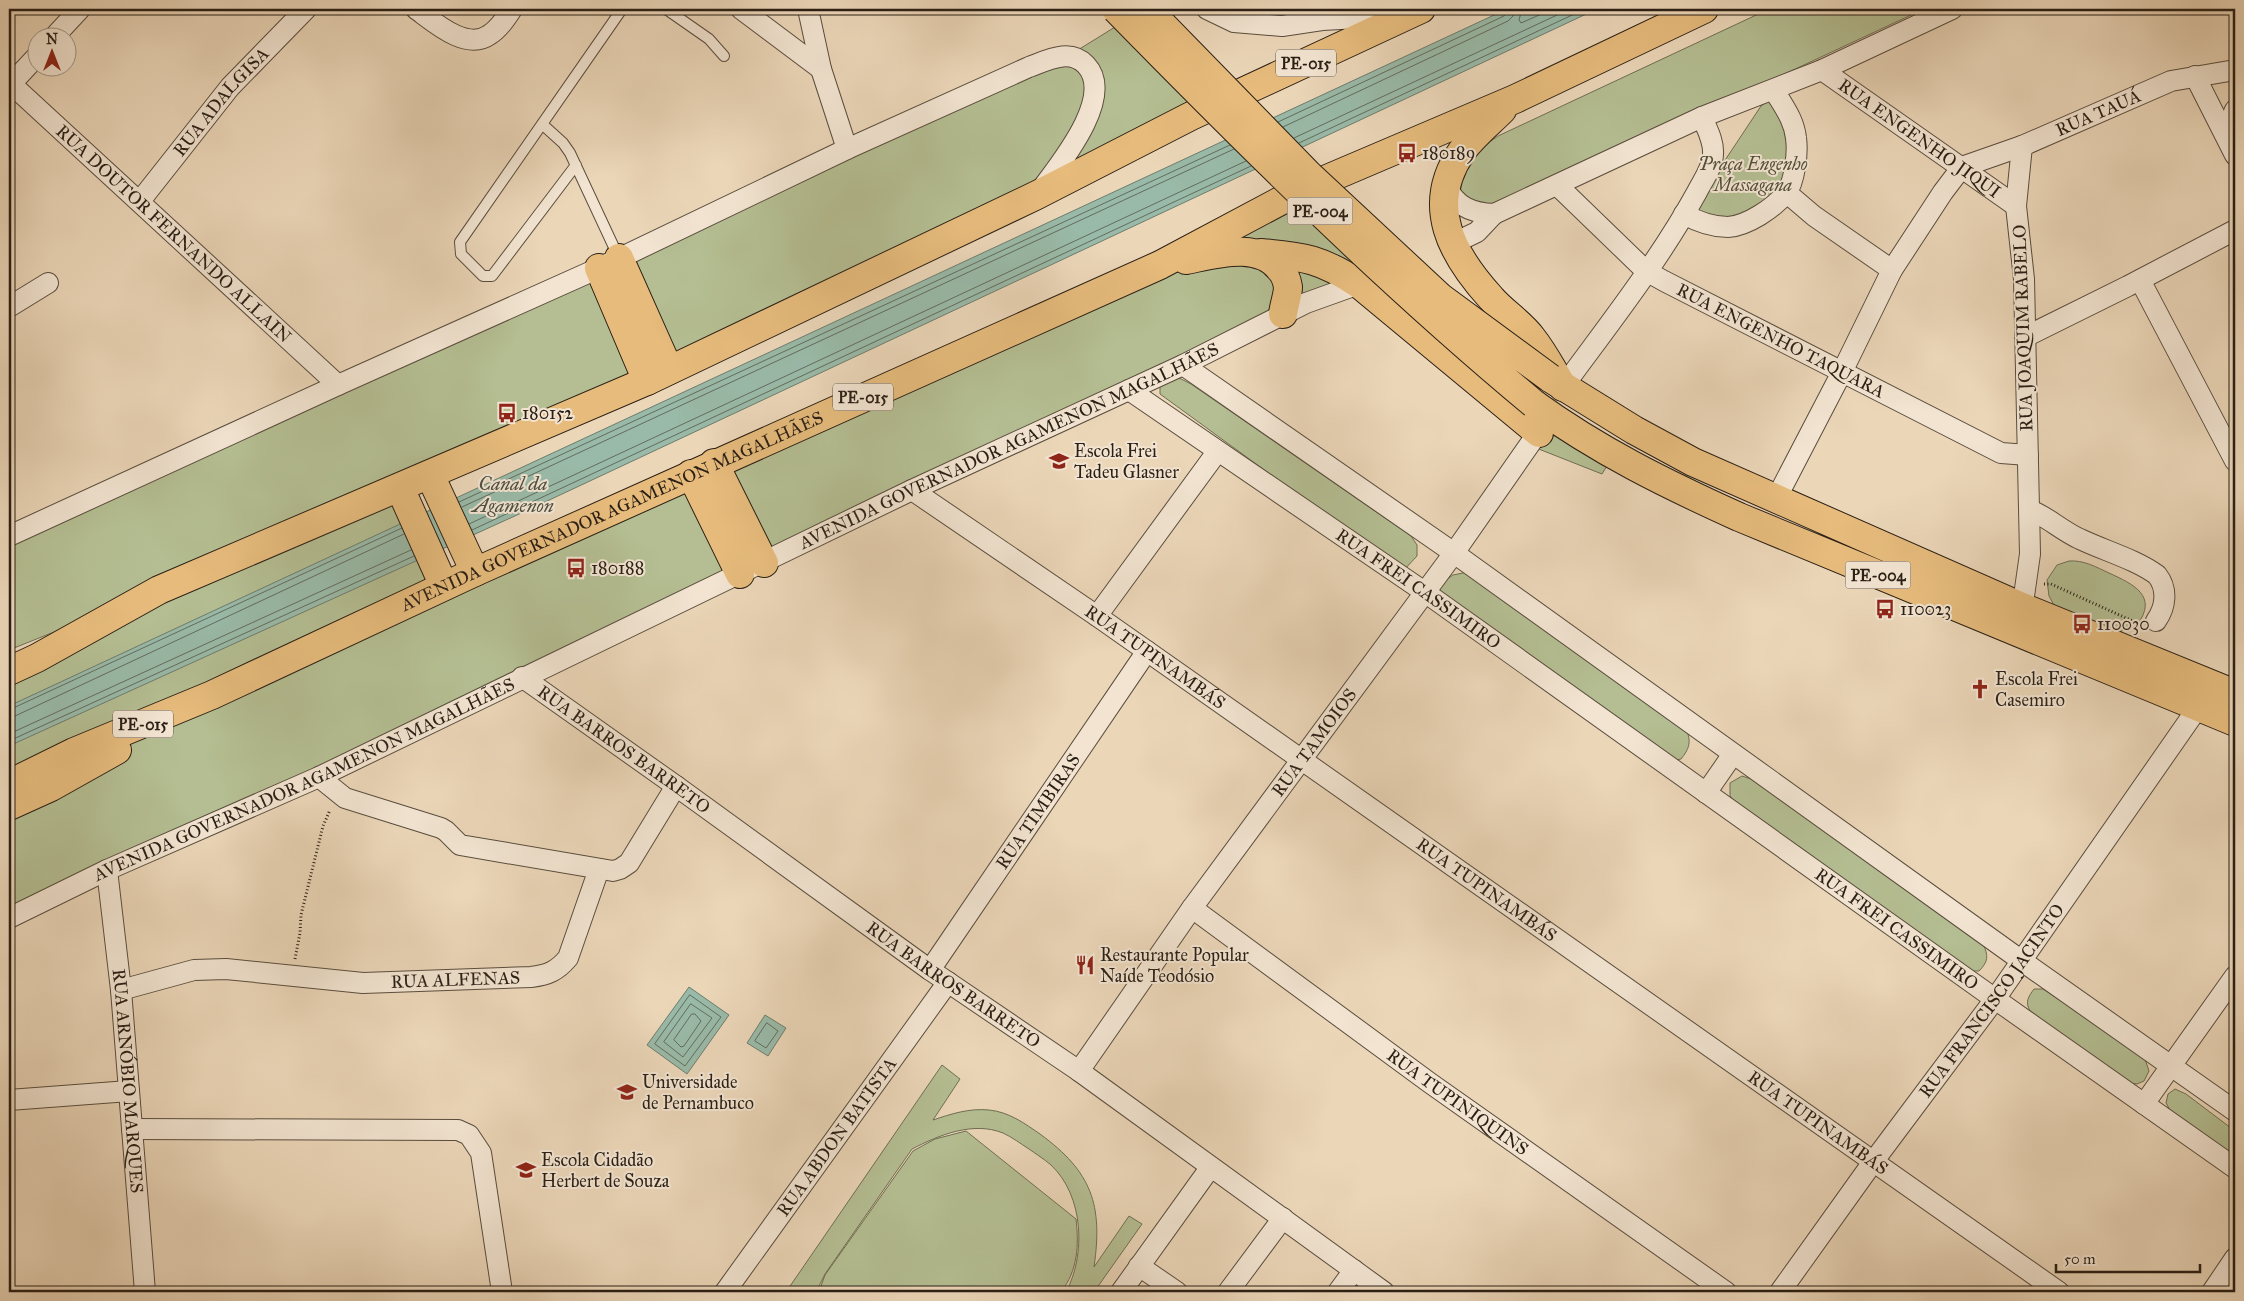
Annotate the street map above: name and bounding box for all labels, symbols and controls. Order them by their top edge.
north arrow [28,28,78,78]
text: N [46,31,58,48]
street label: RUA ADALGISA [168,43,273,161]
road number: PE-015 [1276,49,1336,76]
street label: RUA ENGENHO JIQUI [1834,74,2005,203]
street label: RUA TAUÁ [2052,83,2144,141]
street label: RUA DOUTOR FERNANDO ALLAIN [51,120,296,348]
bus stop icon: 180189 [1396,142,1418,164]
place label: 180189 [1422,142,1475,164]
park label: Praça Engenho Massagana [1698,153,1808,196]
road number: PE-004 [1288,198,1352,225]
street label: RUA JOAQUIM RABELO [2008,224,2039,432]
street label: RUA ENGENHO TAQUARA [1673,278,1889,403]
street label: AVENIDA GOVERNADOR AGAMENON MAGALHÃES [795,338,1223,554]
road number: PE-015 [833,384,893,411]
bus stop icon: 180152 [496,402,518,424]
place label: 180152 [522,402,573,424]
street label: AVENIDA GOVERNADOR AGAMENON MAGALHÃES [396,406,827,617]
place label: Escola Frei Tadeu Glasner [1074,440,1179,483]
school or university icon: Escola Frei Tadeu Glasner [1048,450,1070,472]
water label: Canal da Agamenon [470,472,554,517]
street label: RUA FREI CASSIMIRO [1332,524,1505,654]
bus stop icon: 180188 [565,557,587,579]
place label: 180188 [591,557,644,579]
road number: PE-004 [1846,562,1910,588]
bus stop icon: 110023 [1874,598,1896,620]
place label: 110023 [1900,598,1951,620]
street label: RUA TUPINAMBÁS [1081,600,1230,714]
bus stop icon: 110030 [2071,613,2093,635]
place label: 110030 [2097,613,2150,635]
place label: Escola Frei Casemiro [1995,668,2078,711]
street label: AVENIDA GOVERNADOR AGAMENON MAGALHÃES [89,673,518,886]
church icon: Escola Frei Casemiro [1969,678,1991,700]
street label: RUA BARROS BARRETO [533,680,715,818]
street label: RUA TAMOIOS [1267,684,1361,801]
road number: PE-015 [113,711,173,738]
street label: RUA TIMBIRAS [991,749,1085,873]
street label: RUA TUPINAMBÁS [1412,833,1561,947]
street label: RUA FREI CASSIMIRO [1811,863,1983,995]
street label: RUA FRANCISCO JACINTO [1914,900,2069,1102]
street label: RUA BARROS BARRETO [862,917,1045,1053]
place label: Restaurante Popular Naíde Teodósio [1100,944,1249,987]
restaurant icon: Restaurante Popular Naíde Teodósio [1074,954,1096,976]
street label: RUA ALFENAS [390,966,521,993]
street label: RUA ARNÓBIO MARQUES [108,968,148,1194]
street label: RUA TUPINIQUINS [1382,1044,1533,1160]
street label: RUA ABDON BATISTA [772,1053,901,1221]
street label: RUA TUPINAMBÁS [1744,1066,1892,1179]
place label: Universidade de Pernambuco [642,1071,754,1114]
school or university icon: Universidade de Pernambuco [616,1081,638,1103]
place label: Escola Cidadão Herbert de Souza [541,1149,670,1192]
school or university icon: Escola Cidadão Herbert de Souza [515,1159,537,1181]
scale bar [2056,1241,2200,1273]
text: 50 m [2064,1250,2096,1268]

